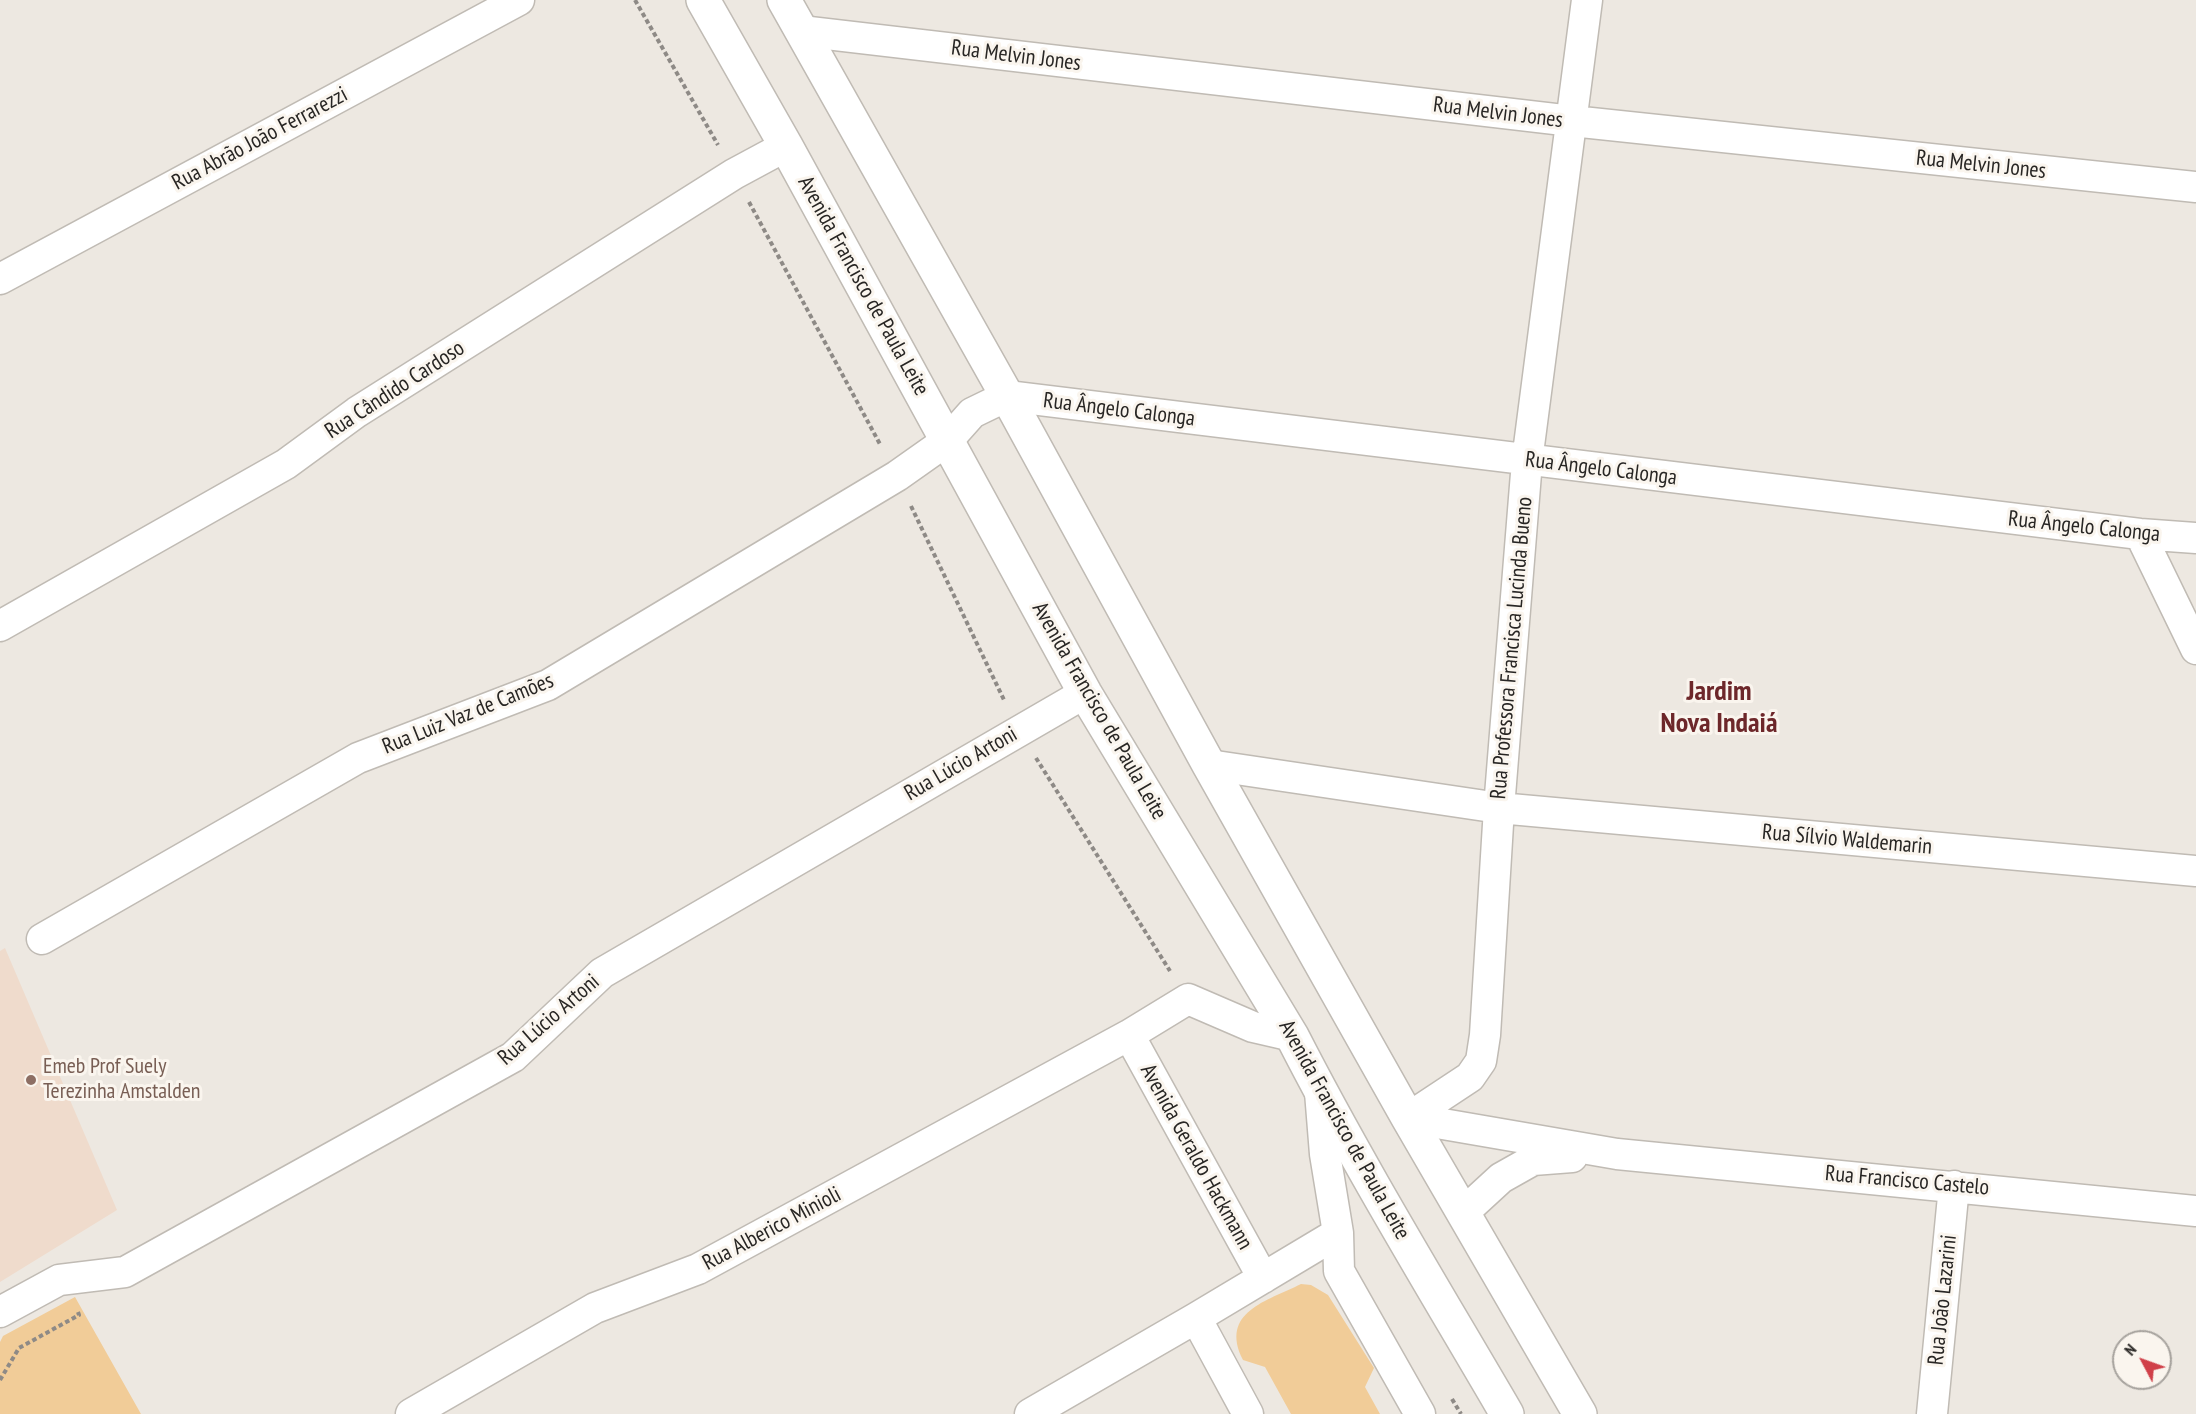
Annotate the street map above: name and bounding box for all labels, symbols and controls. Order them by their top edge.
street label: Rua Melvin Jones [950,35,1082,77]
street label: Rua Abrão João Ferrarezzi [168,82,352,196]
street label: Rua Melvin Jones [1432,92,1564,134]
street label: Rua Melvin Jones [1915,145,2047,185]
street label: Avenida Francisco de Paula Leite [792,172,934,400]
street label: Rua Cândido Cardoso [320,335,470,445]
street label: Rua Ângelo Calonga [1042,388,1196,432]
street label: Rua Ângelo Calonga [1524,447,1678,491]
street label: Rua Professora Francisca Lucinda Bueno [1486,496,1538,800]
street label: Rua Ângelo Calonga [2007,506,2161,548]
street label: Avenida Francisco de Paula Leite [1026,598,1172,824]
street label: Rua Luiz Vaz de Camões [379,668,557,760]
district label: Jardim Nova Indaiá [1661,675,1777,741]
street label: Rua Lúcio Artoni [900,721,1022,807]
street label: Rua Sílvio Waldemarin [1761,819,1933,861]
street label: Rua Lúcio Artoni [493,969,605,1071]
street label: Avenida Francisco de Paula Leite [1273,1016,1415,1244]
place label: Emeb Prof Suely Terezinha Amstalden [43,1054,200,1106]
street label: Avenida Geraldo Hackmann [1134,1060,1258,1254]
marker: Emeb Prof Suely Terezinha Amstalden [24,1073,38,1087]
street label: Rua Francisco Castelo [1824,1161,1990,1201]
street label: Rua Alberico Minioli [698,1181,846,1277]
street label: Rua João Lazarini [1923,1234,1963,1366]
north arrow [2112,1330,2172,1390]
text: N [2120,1340,2140,1359]

